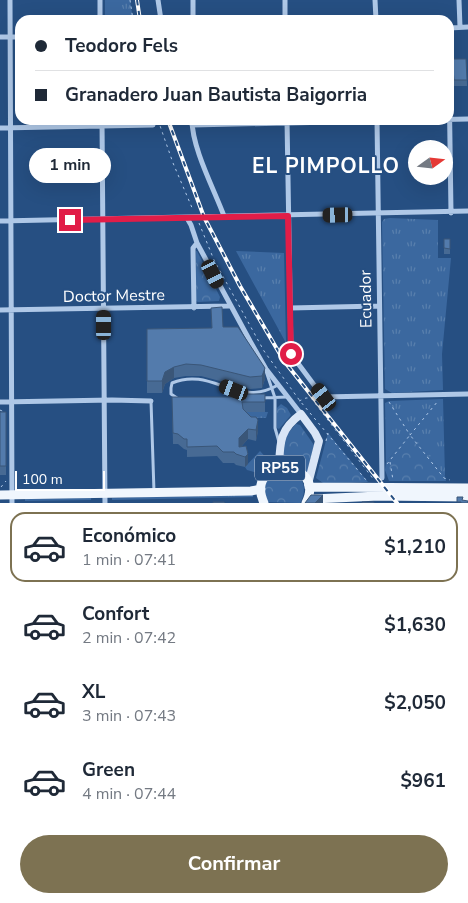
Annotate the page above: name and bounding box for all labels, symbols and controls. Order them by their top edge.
text: Teodoro Fels [65,33,178,59]
text: Granadero Juan Bautista Baigorria [65,82,367,108]
north arrow [408,140,452,185]
map controls [408,140,453,185]
callout: 1 min [29,148,111,182]
district label: EL PIMPOLLO [252,152,400,180]
text: 1 min [49,154,91,176]
car [322,207,353,223]
route end [59,209,81,231]
car [199,257,226,291]
street label: Ecuador [354,270,378,328]
street label: Doctor Mestre [63,284,165,308]
car [96,310,111,340]
route start [280,343,302,365]
car [217,378,250,402]
car [308,381,339,413]
road number: RP55 [255,456,305,480]
scale bar [15,468,105,491]
text: 100 m [22,470,63,489]
text: Económico [82,523,176,549]
icon: car [22,525,67,570]
text: $1,210 [384,534,446,560]
text: 1 min · 07:41 [82,549,176,571]
text: Confort [82,601,149,627]
icon: car [22,603,67,648]
text: $1,630 [384,612,446,638]
text: 2 min · 07:42 [82,627,176,649]
text: XL [82,679,105,705]
icon: car [22,681,67,726]
text: $2,050 [384,690,446,716]
text: 3 min · 07:43 [82,705,176,727]
text: Green [82,757,135,783]
icon: car [22,759,67,804]
text: $961 [400,768,446,794]
text: 4 min · 07:44 [82,783,176,805]
button: Confirmar [20,835,448,893]

